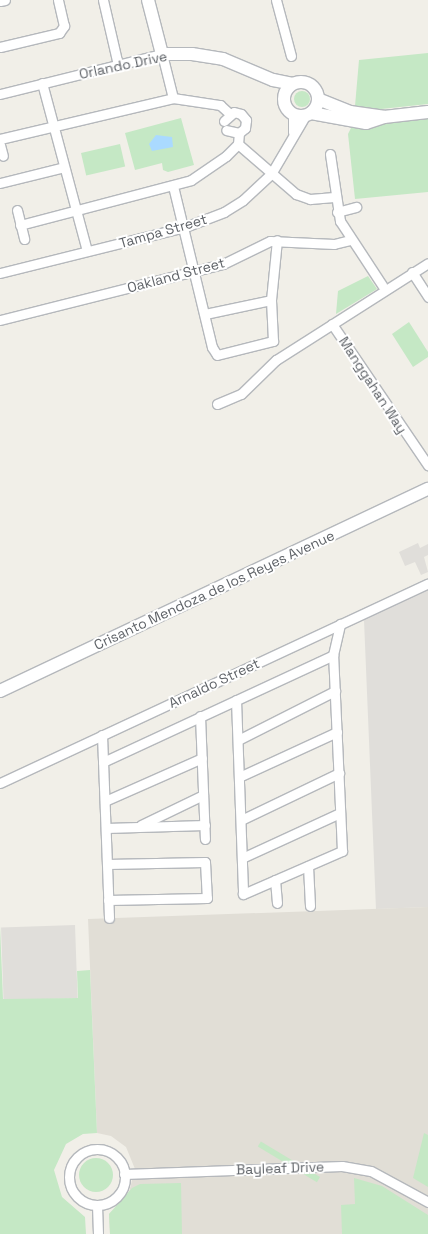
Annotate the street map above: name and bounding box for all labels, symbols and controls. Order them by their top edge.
street label: Orlando Drive [77,47,169,83]
street label: Tampa Street [117,210,209,252]
street label: Oakland Street [125,254,227,296]
street label: Manggahan Way [335,333,411,437]
street label: Crisanto Mendoza de los Reyes Avenue [91,527,337,653]
street label: Arnaldo Street [166,655,262,711]
street label: Bayleaf Drive [236,1158,324,1178]

